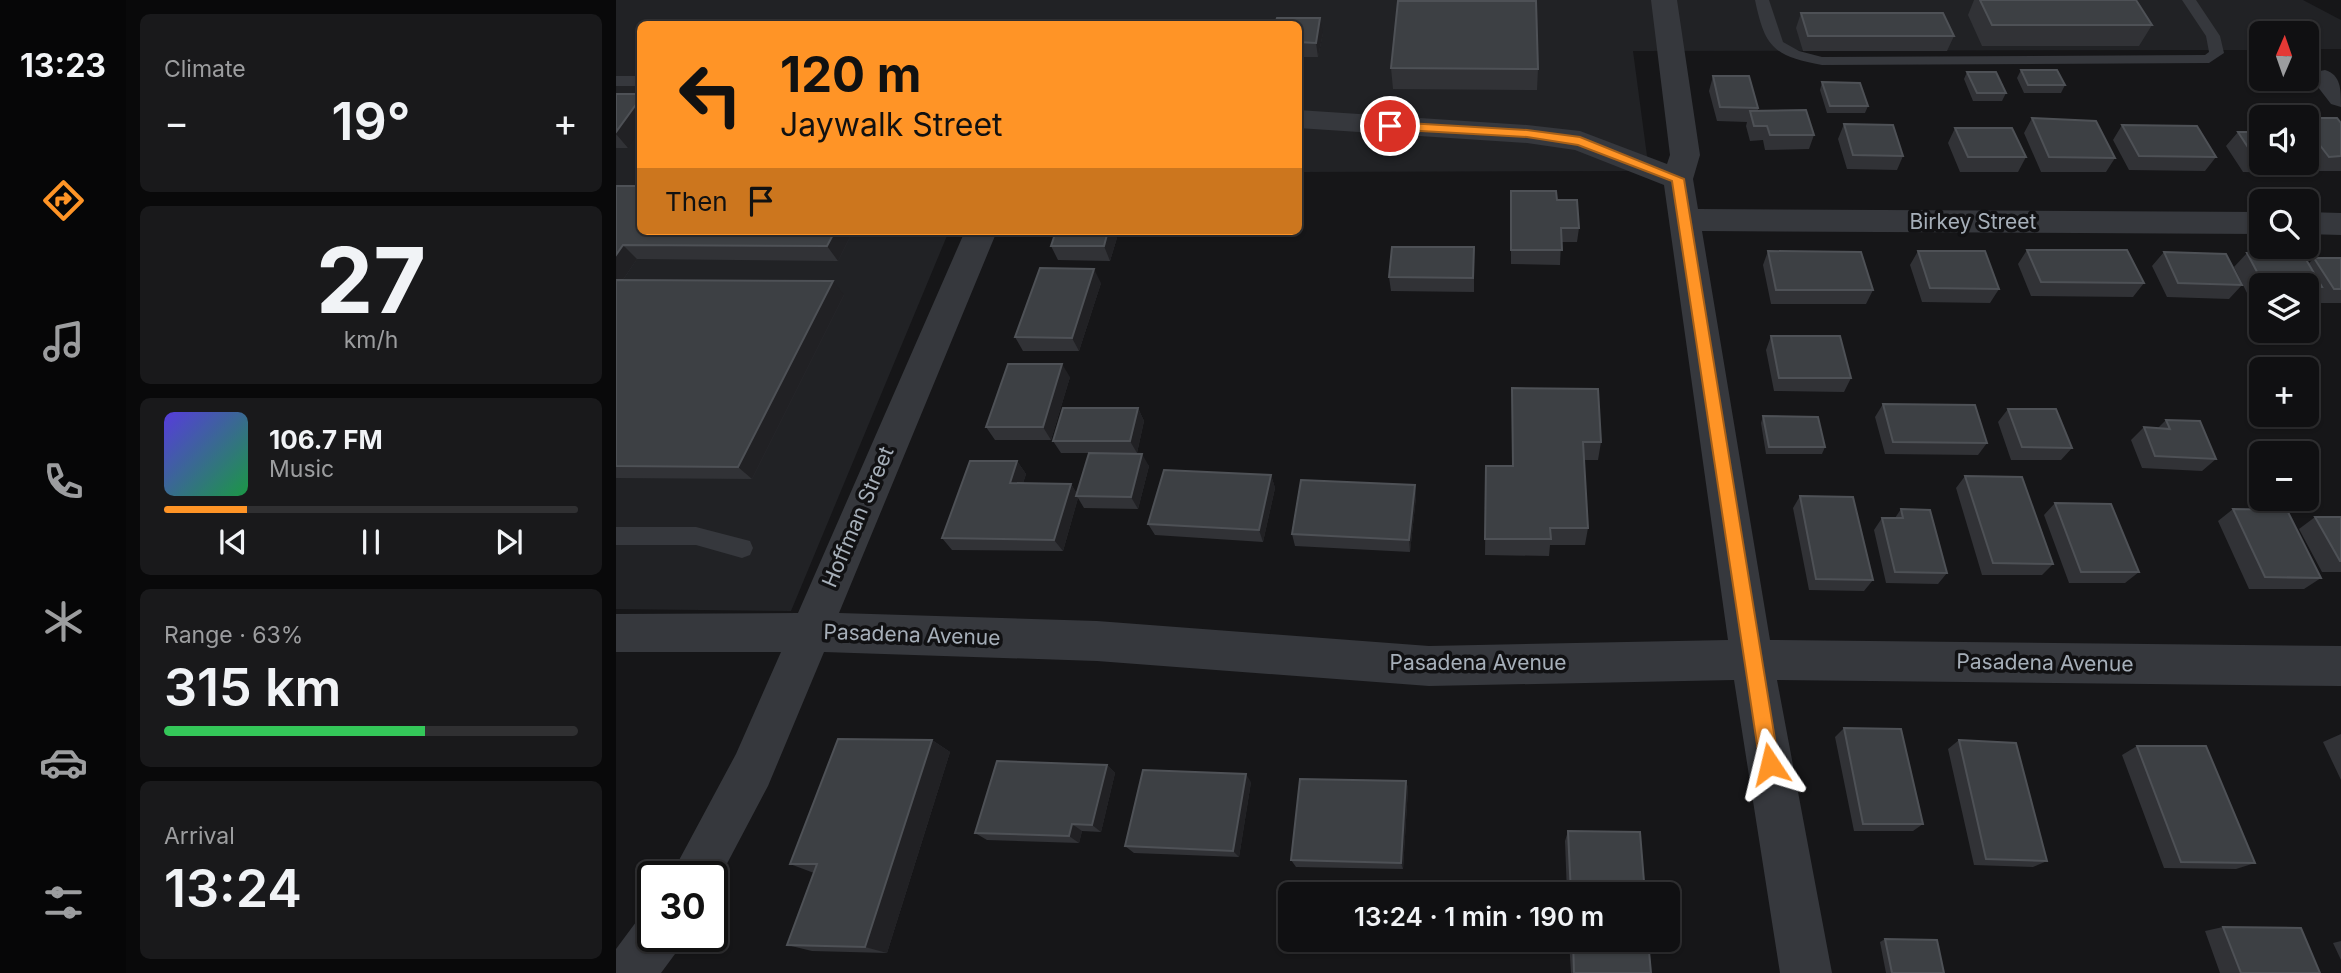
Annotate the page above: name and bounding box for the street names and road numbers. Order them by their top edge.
street label: Birkey Street [1910,209,2037,234]
street label: Hoffman Street [817,442,899,591]
street label: Pasadena Avenue [823,619,1001,650]
street label: Pasadena Avenue [1956,648,2134,677]
street label: Pasadena Avenue [1389,650,1567,675]

